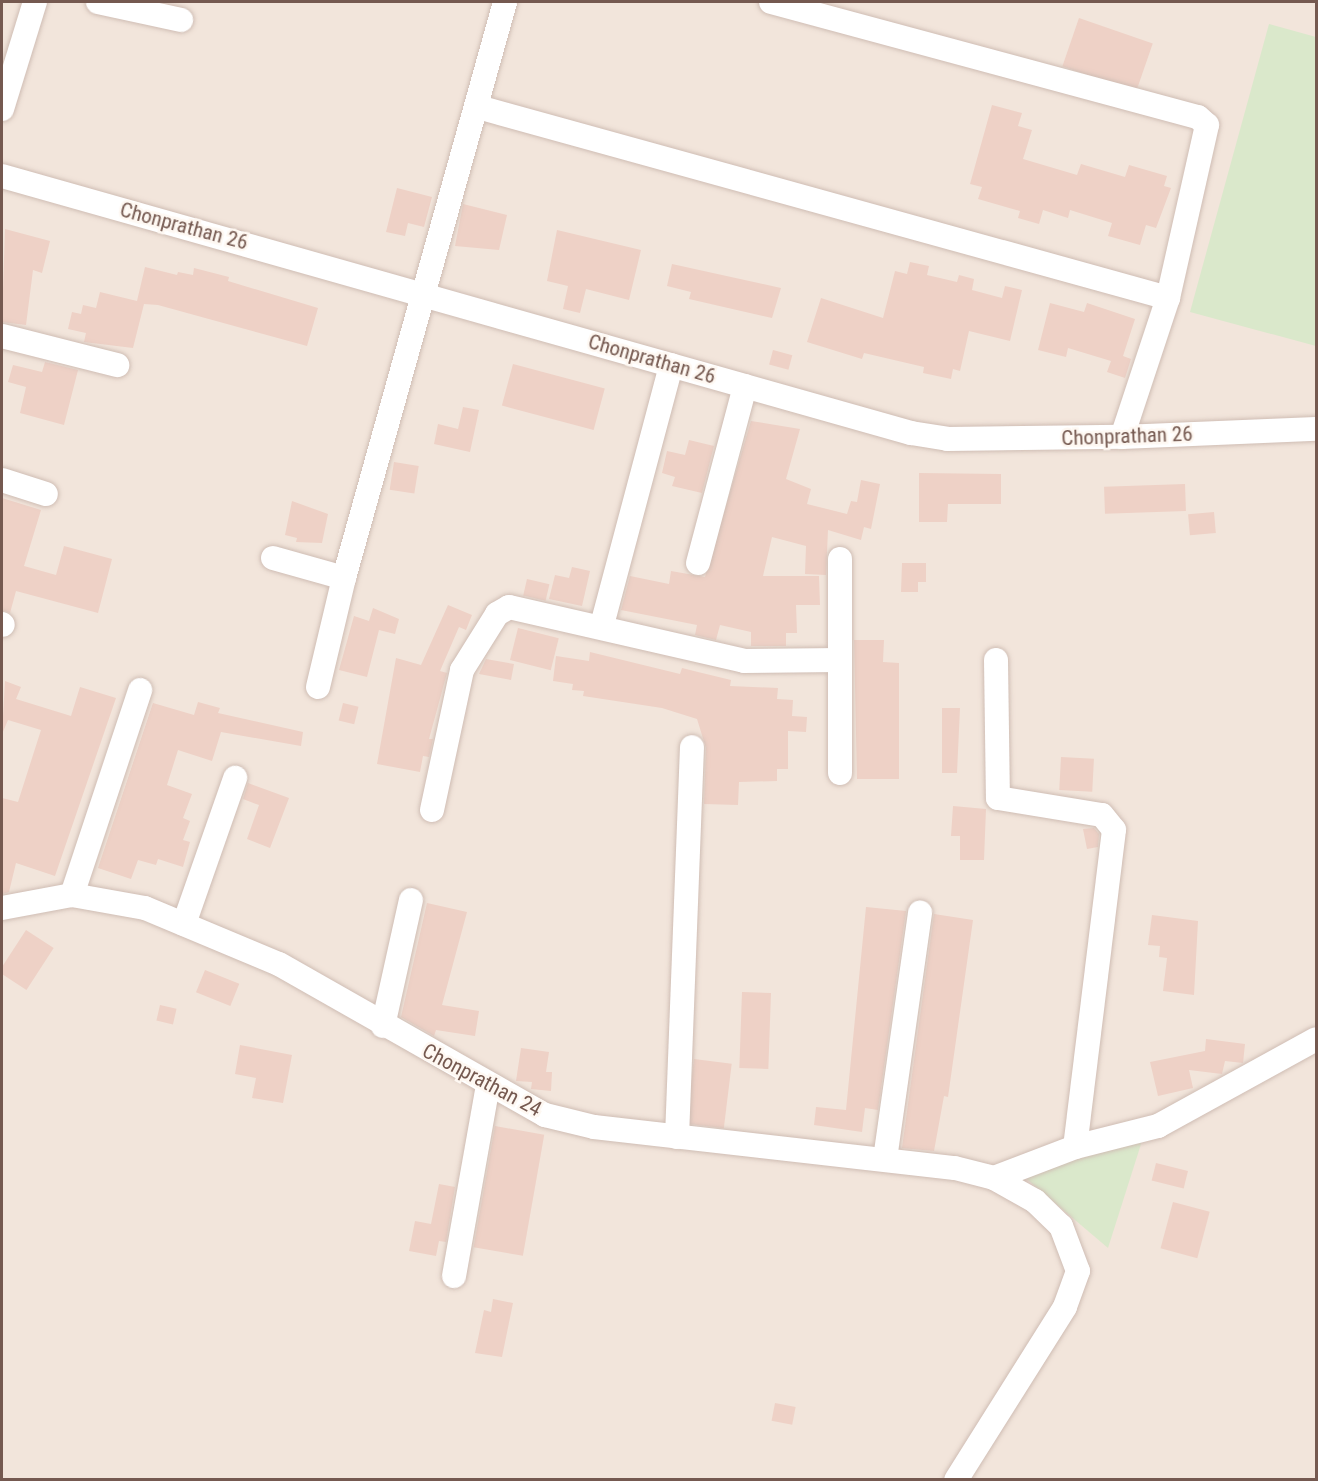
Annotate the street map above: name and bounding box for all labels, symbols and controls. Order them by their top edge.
street label: Chonprathan 26 [117,197,251,255]
street label: Chonprathan 26 [585,329,719,389]
street label: Chonprathan 26 [1061,421,1193,451]
street label: Chonprathan 24 [418,1038,546,1122]

